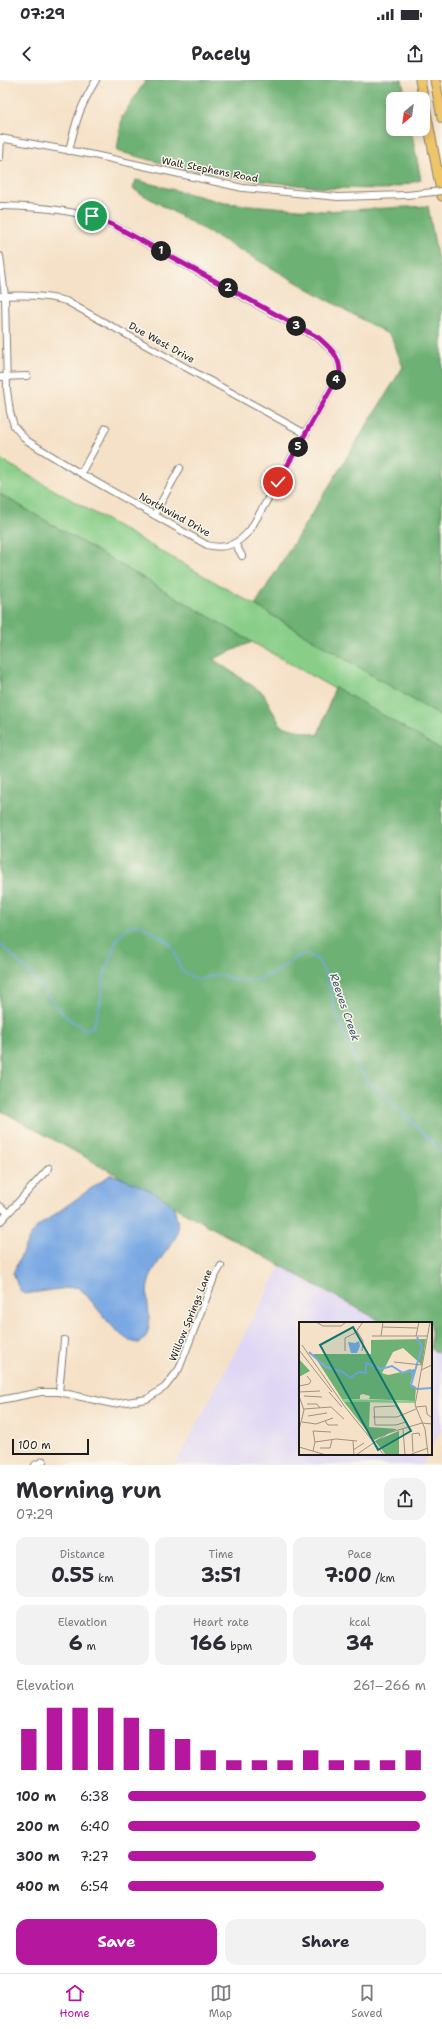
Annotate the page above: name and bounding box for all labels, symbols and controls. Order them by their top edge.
text: 07:29 [20,4,65,24]
text: Pacely [191,42,251,66]
icon: back [16,43,38,65]
icon: share [404,43,426,65]
north arrow [386,92,430,136]
map controls [386,92,430,136]
street label: Walt Stephens Road [161,154,260,185]
pin [75,199,109,233]
icon: arrive [81,205,103,227]
pin: 1 [151,241,171,261]
text: 1 [158,243,164,258]
pin: 2 [218,278,238,298]
text: 2 [224,280,232,295]
pin: 3 [286,316,306,336]
text: 3 [292,318,300,333]
street label: Due West Drive [127,319,197,366]
pin: 4 [326,370,346,390]
text: 4 [332,372,340,387]
pin: 5 [288,437,308,457]
text: 5 [295,439,301,454]
pin [261,465,295,499]
icon: check [267,471,289,493]
street label: Northwind Drive [137,489,213,540]
water label: Reeves Creek [326,971,363,1044]
street label: Willow Springs Lane [166,1267,215,1363]
inset map [299,1322,432,1455]
scale bar [12,1437,89,1456]
text: 100 m [18,1438,51,1453]
text: Morning run [16,1476,161,1505]
button: share [384,1478,426,1520]
text: 07:29 [16,1506,53,1523]
text: Distance [60,1547,105,1562]
text: Time [208,1547,234,1562]
text: Pace [348,1547,372,1562]
text: 0.55 [51,1562,94,1588]
text: 3:51 [201,1562,241,1588]
text: 7:00 [324,1562,372,1588]
text: km [94,1571,114,1586]
text: /km [372,1571,395,1586]
text: Elevation [58,1615,107,1630]
text: Heart rate [193,1615,249,1630]
text: kcal [349,1615,370,1630]
text: 6 [69,1630,83,1656]
text: 166 [190,1630,226,1656]
text: 34 [346,1630,374,1656]
text: m [83,1639,96,1654]
text: bpm [226,1639,252,1654]
text: Elevation [16,1677,74,1694]
text: 261–266 m [353,1677,426,1694]
text: 100 m [16,1788,56,1805]
text: 6:38 [80,1788,109,1805]
text: 200 m [16,1818,59,1835]
text: 6:40 [80,1818,110,1835]
text: 300 m [16,1848,60,1865]
text: 7:27 [80,1848,109,1865]
text: 400 m [16,1878,60,1895]
text: 6:54 [80,1878,109,1895]
button: Save [16,1919,217,1965]
button: Share [225,1919,426,1965]
tab: Home [59,1982,90,2021]
tab: Map [209,1982,232,2021]
tab: Saved [351,1982,383,2021]

